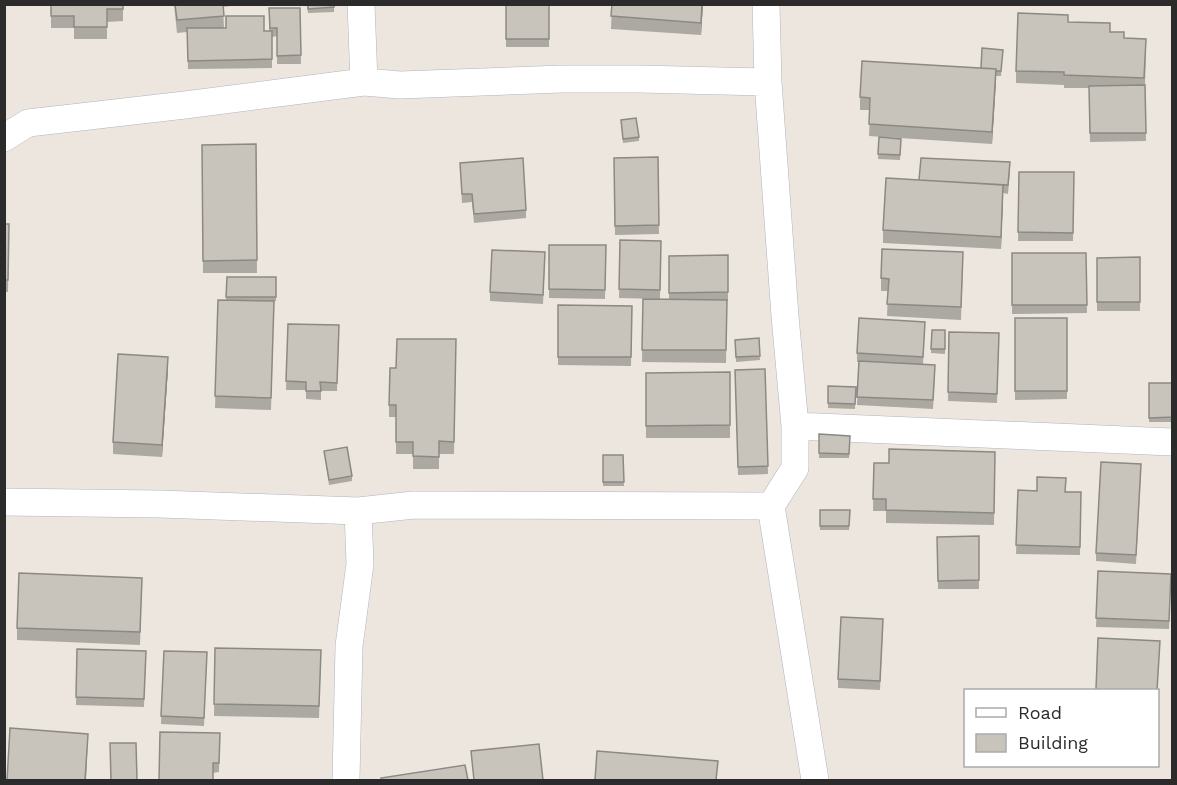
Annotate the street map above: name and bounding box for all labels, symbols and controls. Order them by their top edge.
legend [964,689,1159,767]
text: Road [1018,702,1062,723]
text: Building [1018,732,1088,753]

